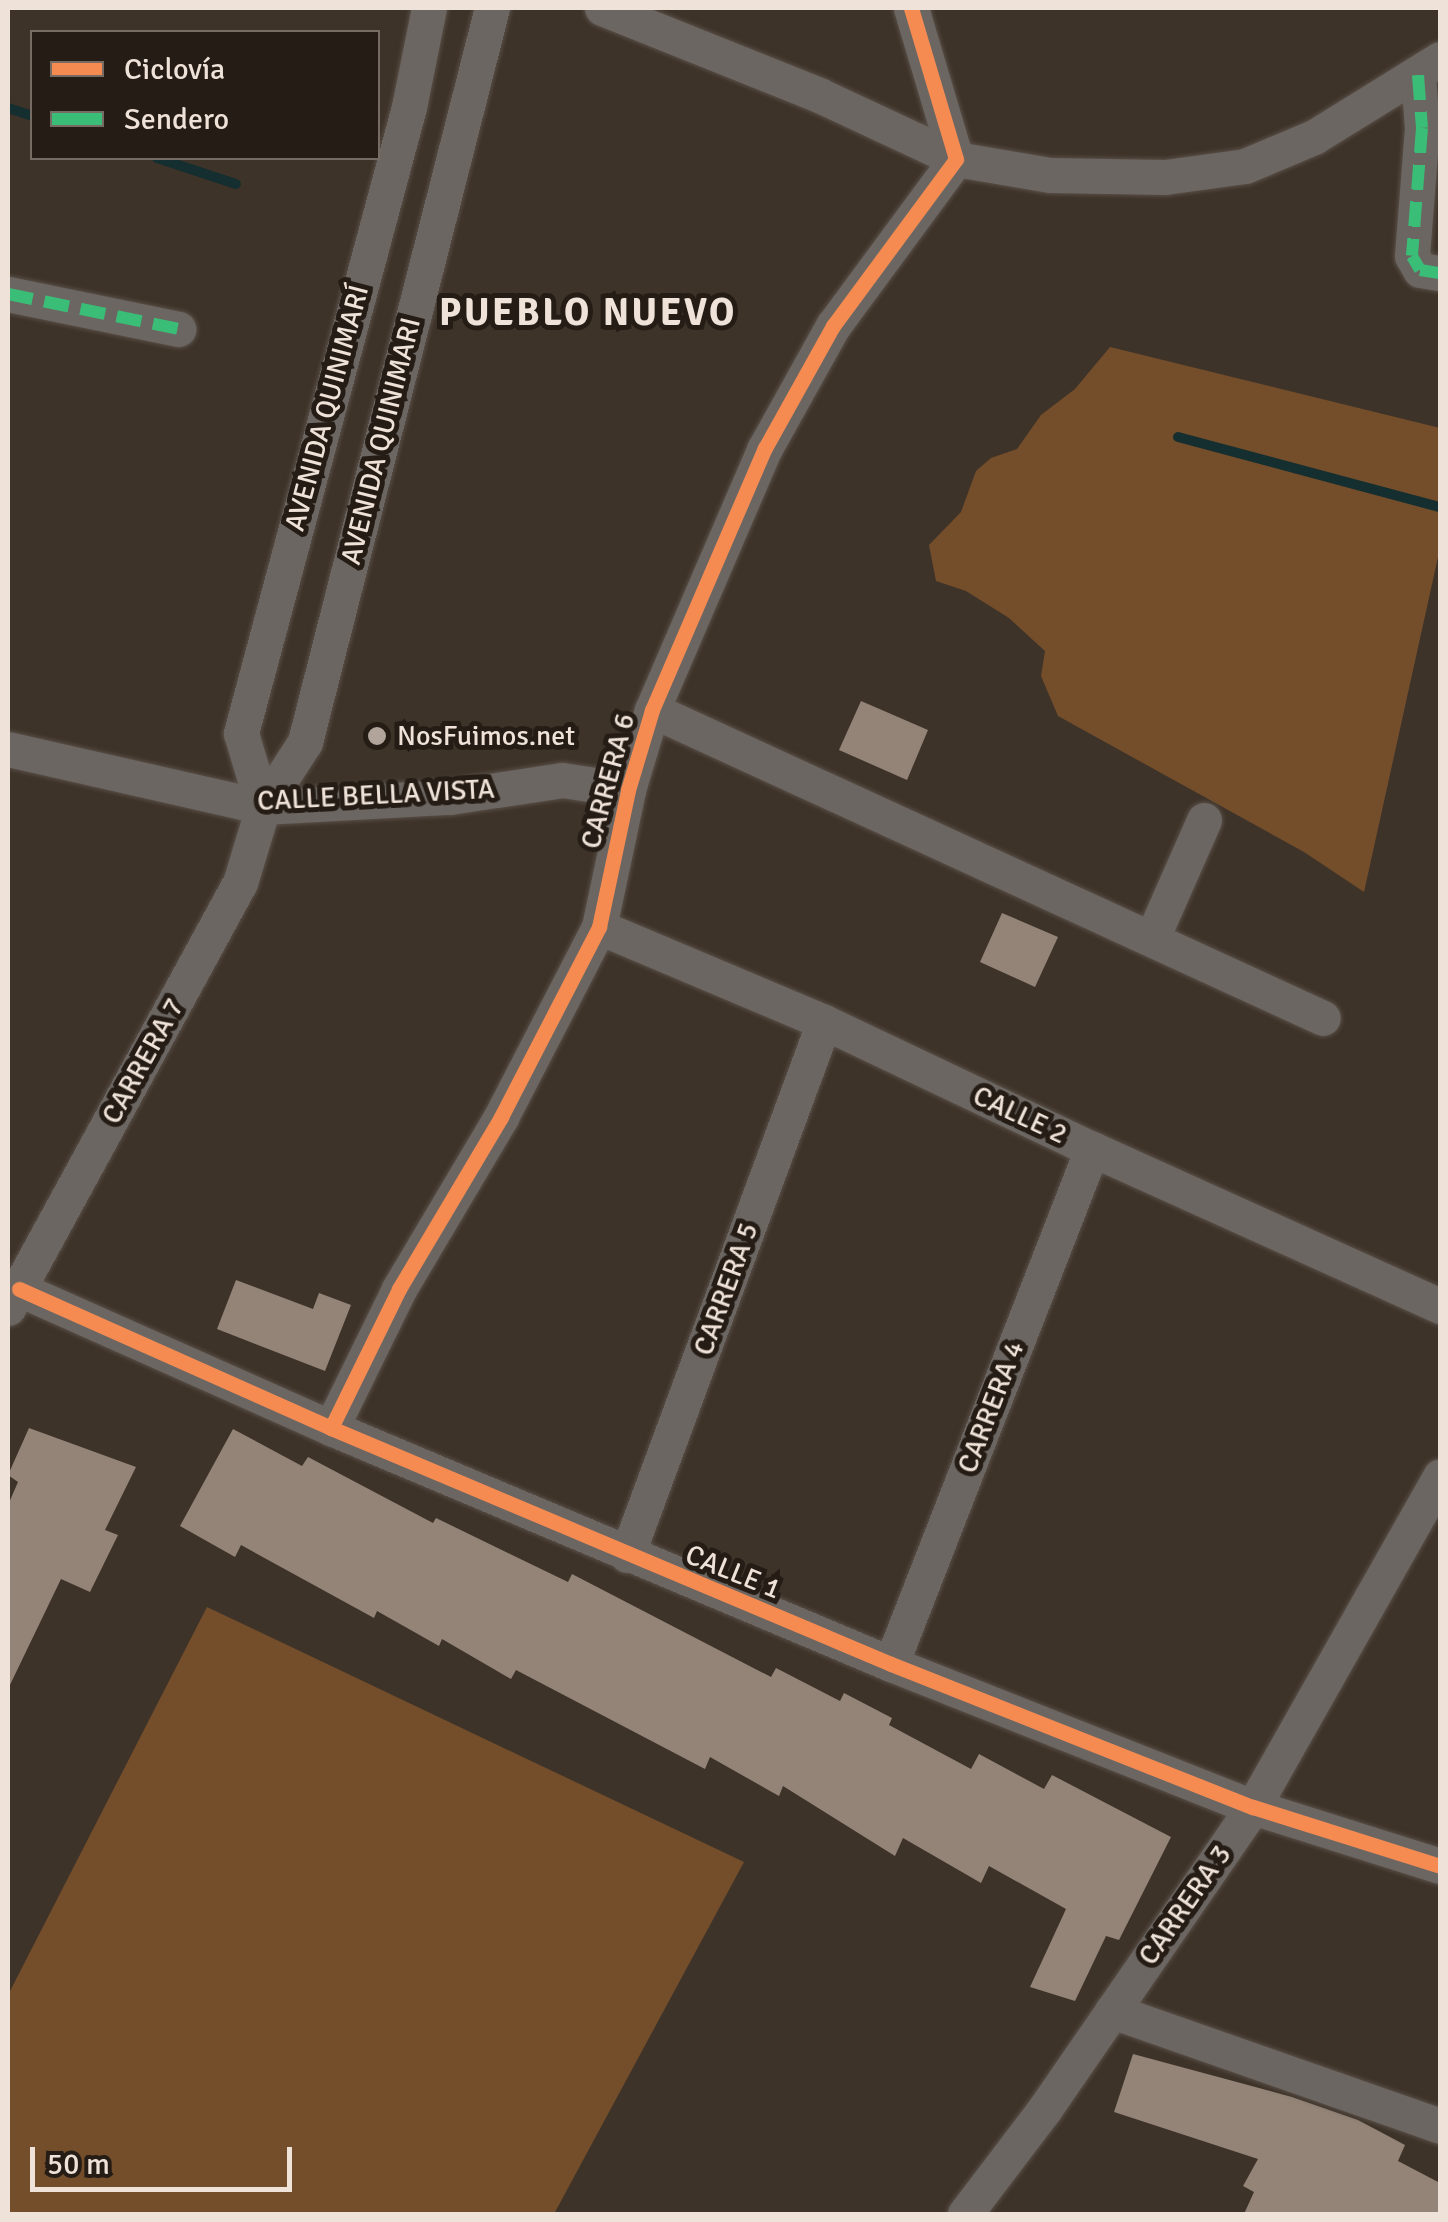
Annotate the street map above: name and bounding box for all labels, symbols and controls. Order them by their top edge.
legend [30,30,380,160]
text: Ciclovía [124,51,225,88]
text: Sendero [124,101,229,138]
street label: AVENIDA QUINIMARÍ [278,281,376,535]
district label: PUEBLO NUEVO [439,290,737,336]
street label: AVENIDA QUINIMARI [334,314,428,568]
street label: CARRERA 6 [574,710,642,852]
place label: NosFuimos.net [397,719,575,753]
marker: NosFuimos.net [366,725,388,747]
street label: CALLE BELLA VISTA [256,772,496,818]
street label: CARRERA 7 [95,992,191,1130]
street label: CALLE 2 [968,1079,1072,1151]
street label: CARRERA 5 [686,1218,766,1360]
street label: CARRERA 4 [950,1336,1032,1478]
street label: CALLE 1 [680,1538,786,1606]
street label: CARRERA 3 [1131,1839,1239,1971]
scale bar [35,2127,298,2189]
text: 50 m [47,2146,110,2183]

